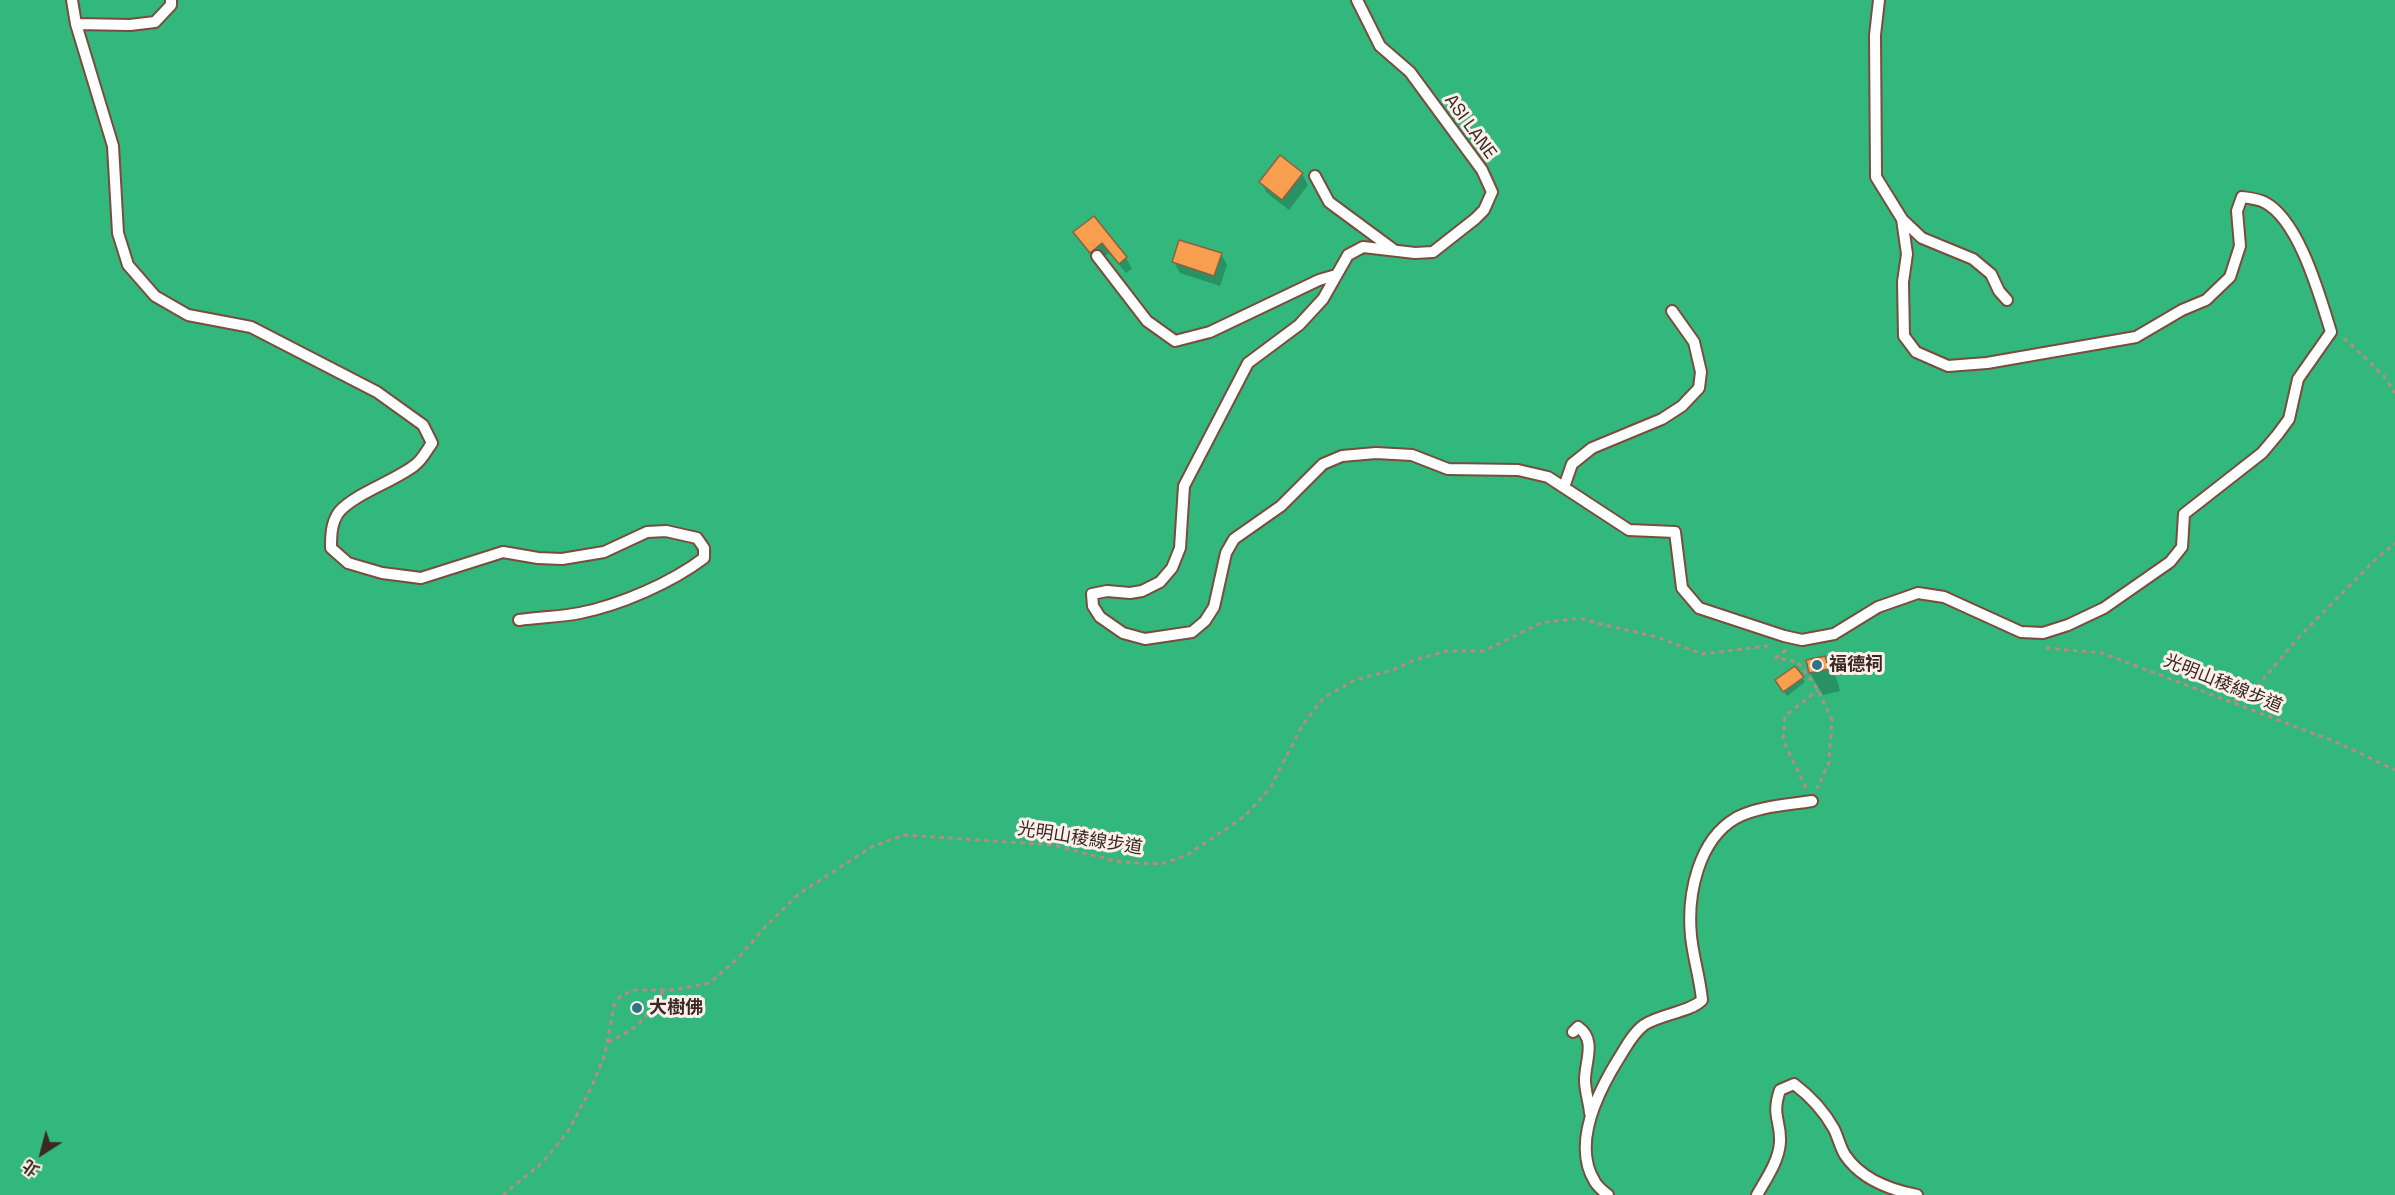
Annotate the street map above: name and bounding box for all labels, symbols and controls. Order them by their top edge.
street label: ASI LANE [1439,90,1501,164]
street label: 光明山稜線步道 [2161,650,2285,718]
place label: 福德祠 [1829,654,1883,676]
marker: 福德祠 [1810,658,1824,672]
street label: 光明山稜線步道 [1016,818,1144,860]
place label: 大樹佛 [649,997,703,1019]
marker: 大樹佛 [630,1001,644,1015]
north arrow [12,1123,72,1183]
text: 北 [18,1155,44,1181]

